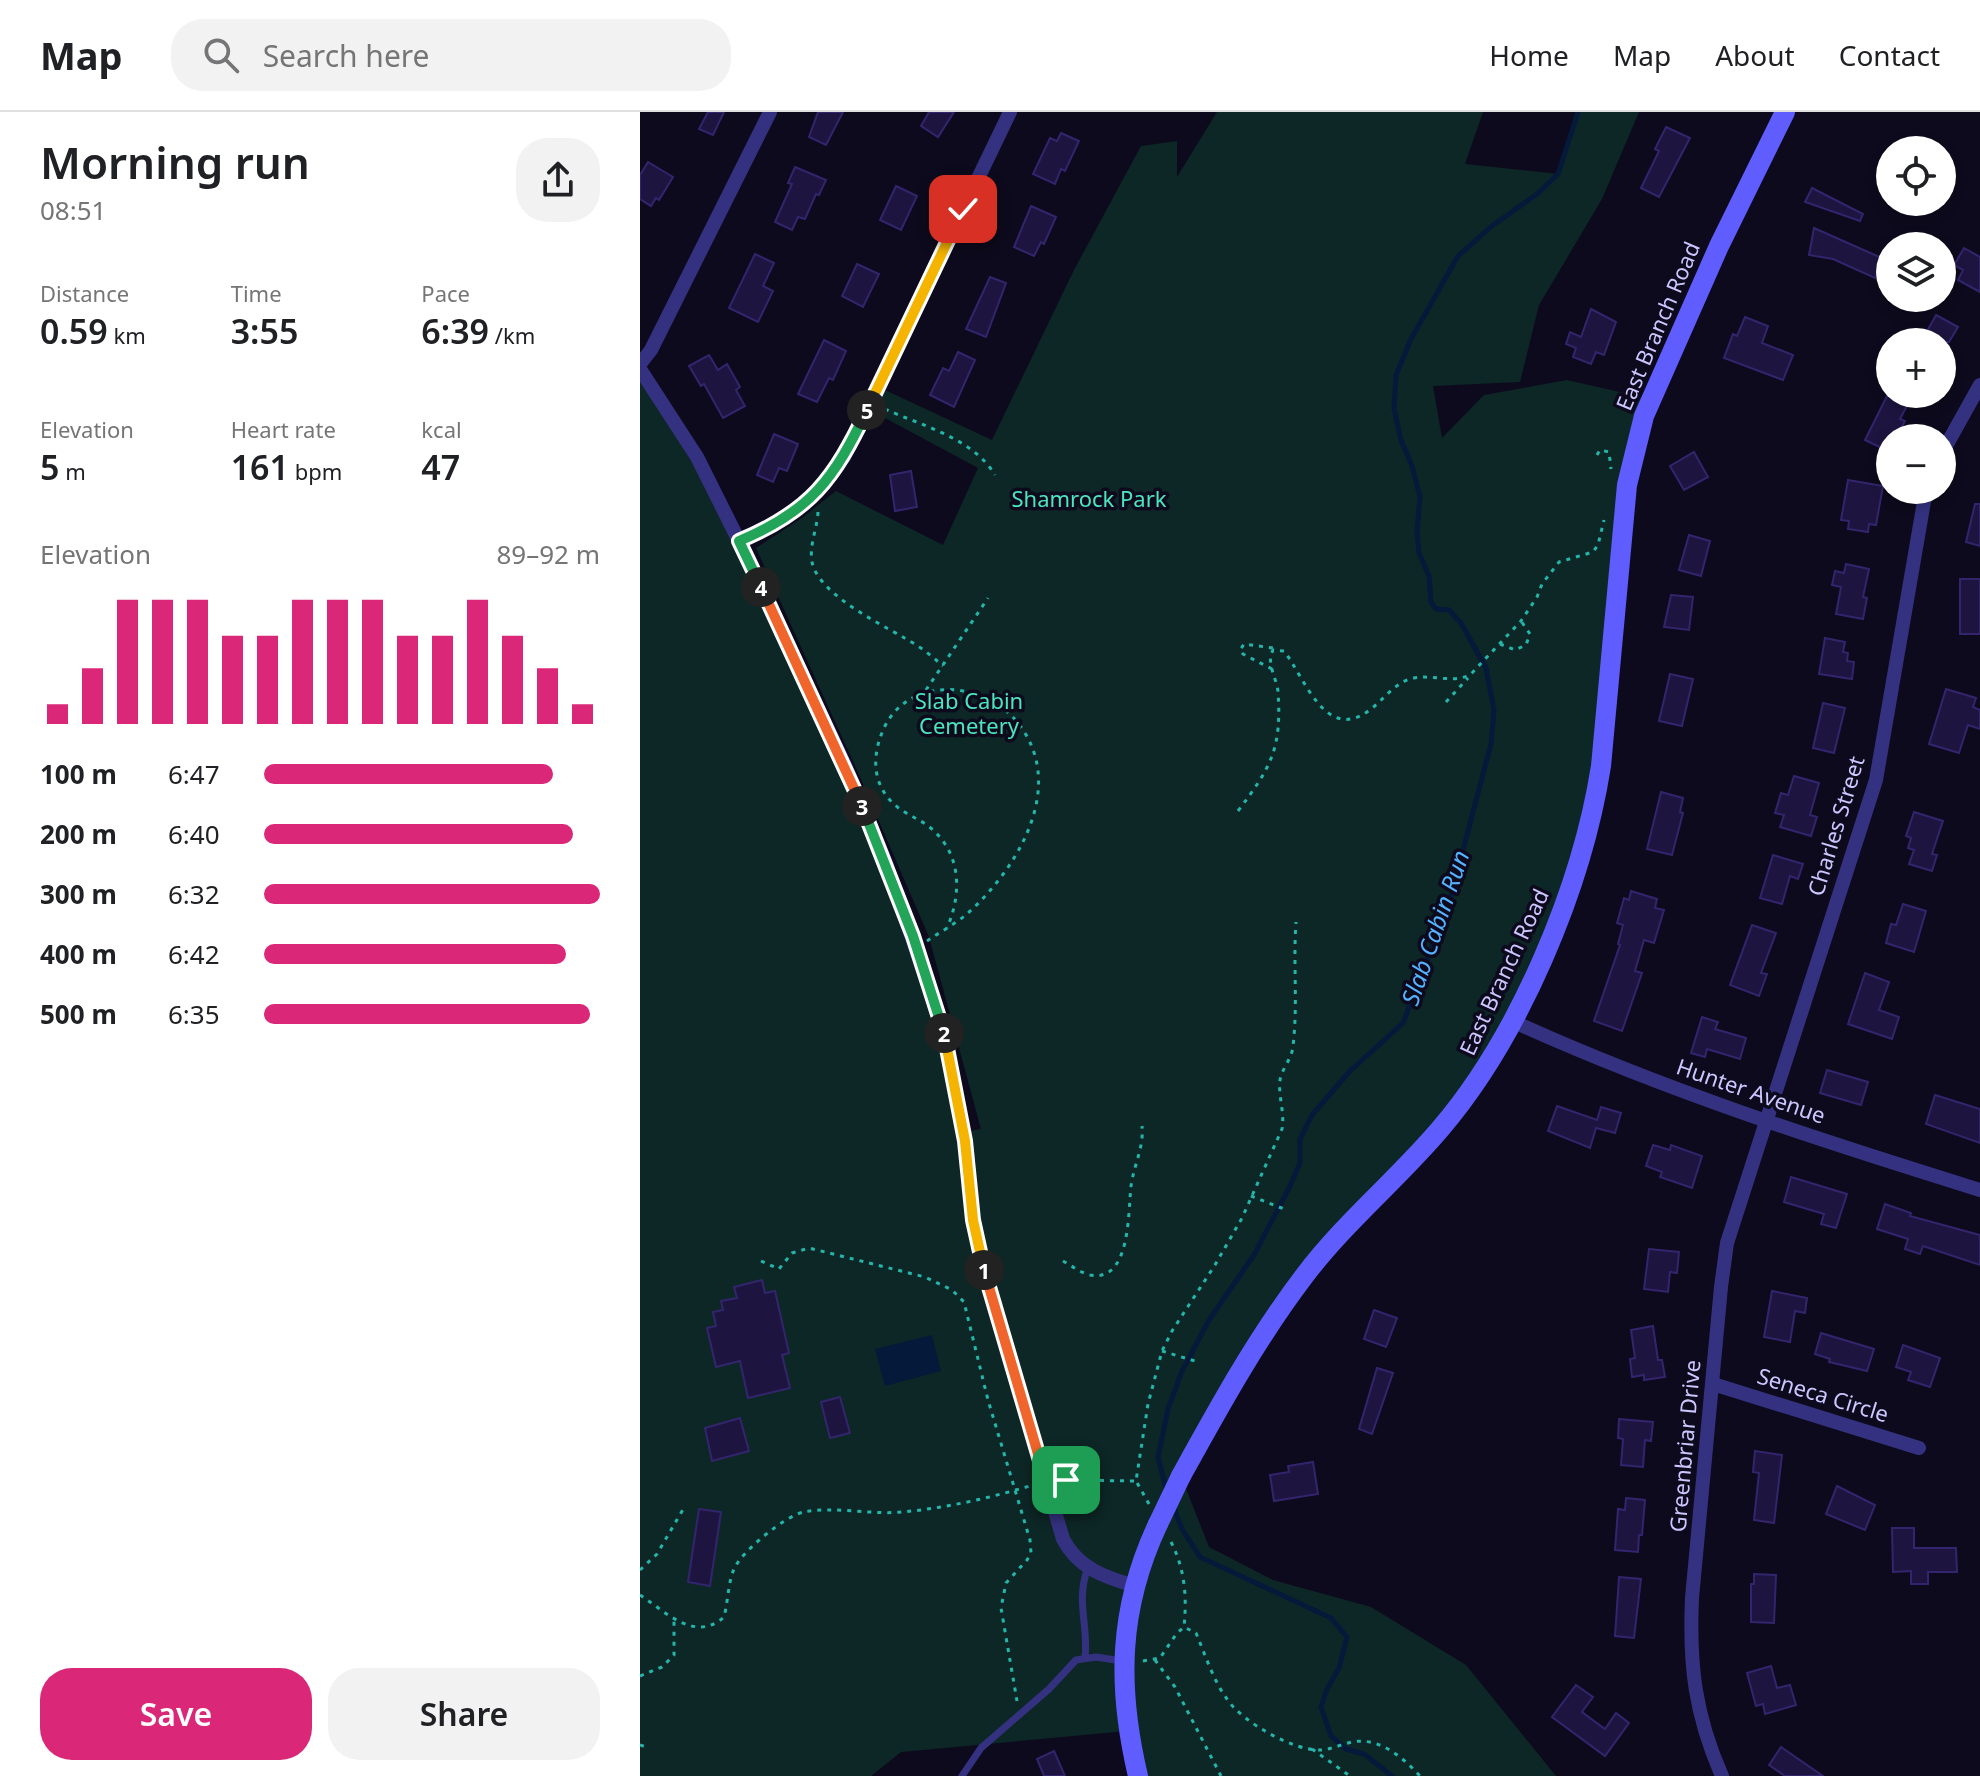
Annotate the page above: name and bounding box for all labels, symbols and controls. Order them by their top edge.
search box [171,19,731,91]
text: Map [40,29,123,81]
icon: search [199,33,243,77]
text: Search here [263,35,430,76]
text: Home [1489,36,1569,74]
text: Map [1613,36,1671,74]
text: About [1715,36,1795,74]
text: Contact [1839,36,1940,74]
text: Morning run [40,132,310,192]
map controls [1876,136,1956,504]
button: locate [1876,136,1956,216]
button: share [516,138,600,222]
pin [929,175,997,243]
icon: check [941,187,985,231]
text: 08:51 [40,192,106,228]
button: layers [1876,232,1956,312]
street label: East Branch Road [1608,237,1706,415]
text: Distance [40,278,129,308]
text: Time [231,278,282,308]
text: Pace [421,278,470,308]
text: 0.59 [40,308,108,354]
text: 3:55 [231,308,298,354]
text: 6:39 [421,308,489,354]
text: km [108,320,146,350]
text: /km [489,320,535,350]
button: + [1876,328,1956,408]
pin: 5 [847,390,887,430]
text: 5 [861,395,873,425]
text: Elevation [40,414,134,444]
text: Heart rate [231,414,336,444]
text: kcal [421,414,462,444]
button: − [1876,424,1956,504]
text: 5 [40,444,59,490]
text: 161 [231,444,289,490]
text: 47 [421,444,460,490]
text: m [59,456,86,486]
text: bpm [289,456,342,486]
park label: Shamrock Park [1011,483,1167,513]
text: Elevation [40,536,151,572]
text: 89–92 m [496,536,600,572]
pin: 4 [741,567,781,607]
text: 4 [755,572,767,602]
park label: Slab Cabin Cemetery [915,685,1023,740]
street label: Charles Street [1800,752,1871,899]
text: 100 m [40,756,117,792]
text: 6:47 [168,756,220,792]
pin: 3 [842,786,882,826]
text: 3 [856,791,868,821]
text: 200 m [40,816,117,852]
text: 6:40 [168,816,220,852]
water label: Slab Cabin Run [1393,846,1476,1009]
text: 300 m [40,876,117,912]
text: 6:32 [168,876,220,912]
street label: East Branch Road [1451,883,1555,1060]
text: 400 m [40,936,117,972]
text: 6:42 [168,936,220,972]
text: 500 m [40,996,117,1032]
text: 6:35 [168,996,220,1032]
pin: 2 [924,1013,964,1053]
text: 2 [938,1018,950,1048]
street label: Hunter Avenue [1673,1050,1830,1130]
pin: 1 [964,1250,1004,1290]
text: 1 [978,1255,990,1285]
street label: Greenbriar Drive [1662,1358,1706,1533]
street label: Seneca Circle [1754,1360,1893,1428]
pin [1032,1446,1100,1514]
icon: arrive [1044,1458,1088,1502]
button: Save [40,1668,312,1760]
button: Share [328,1668,600,1760]

